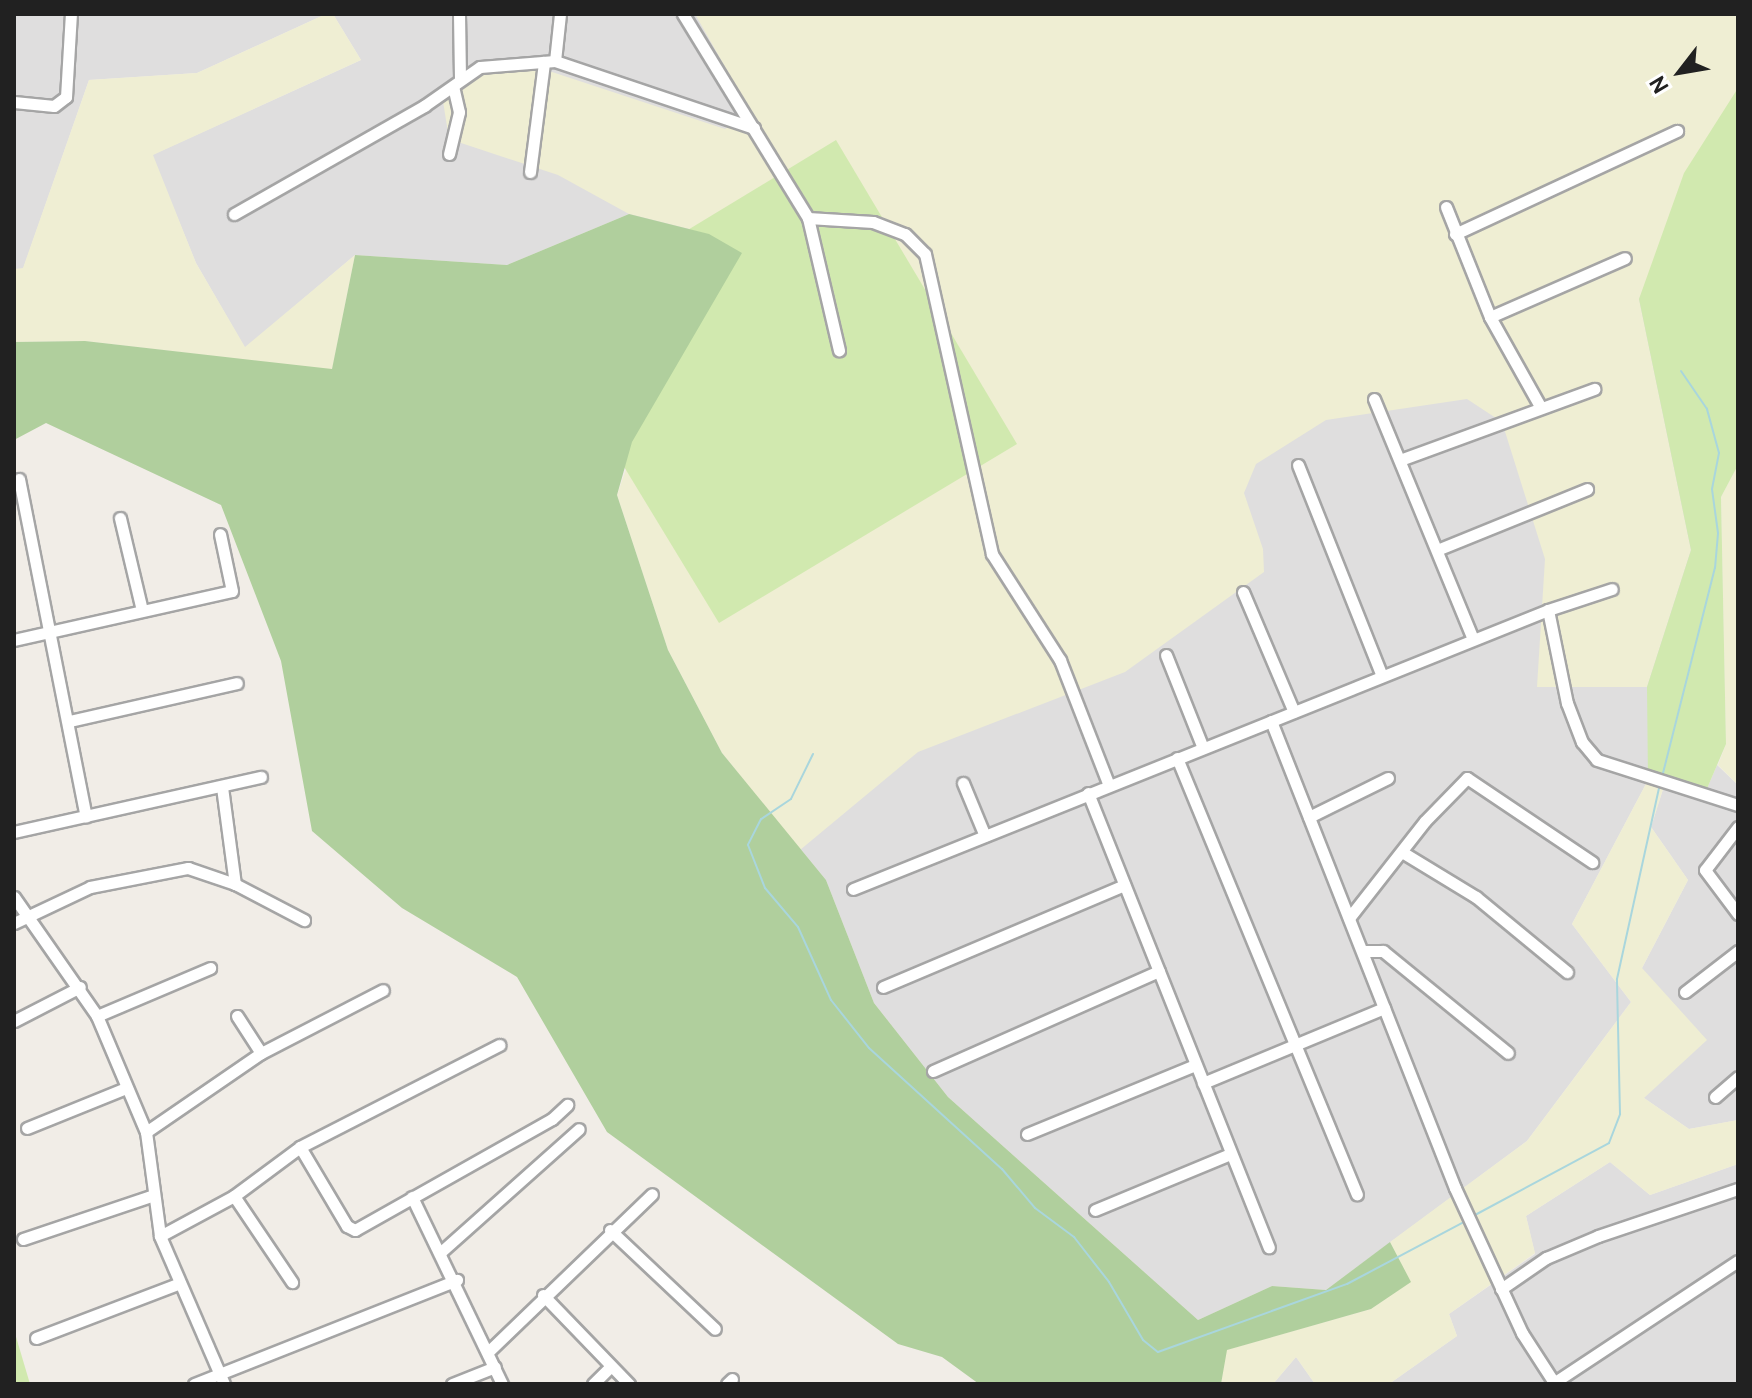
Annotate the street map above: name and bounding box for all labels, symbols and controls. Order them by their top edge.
north arrow [1640,32,1720,112]
text: N [1643,71,1675,98]

